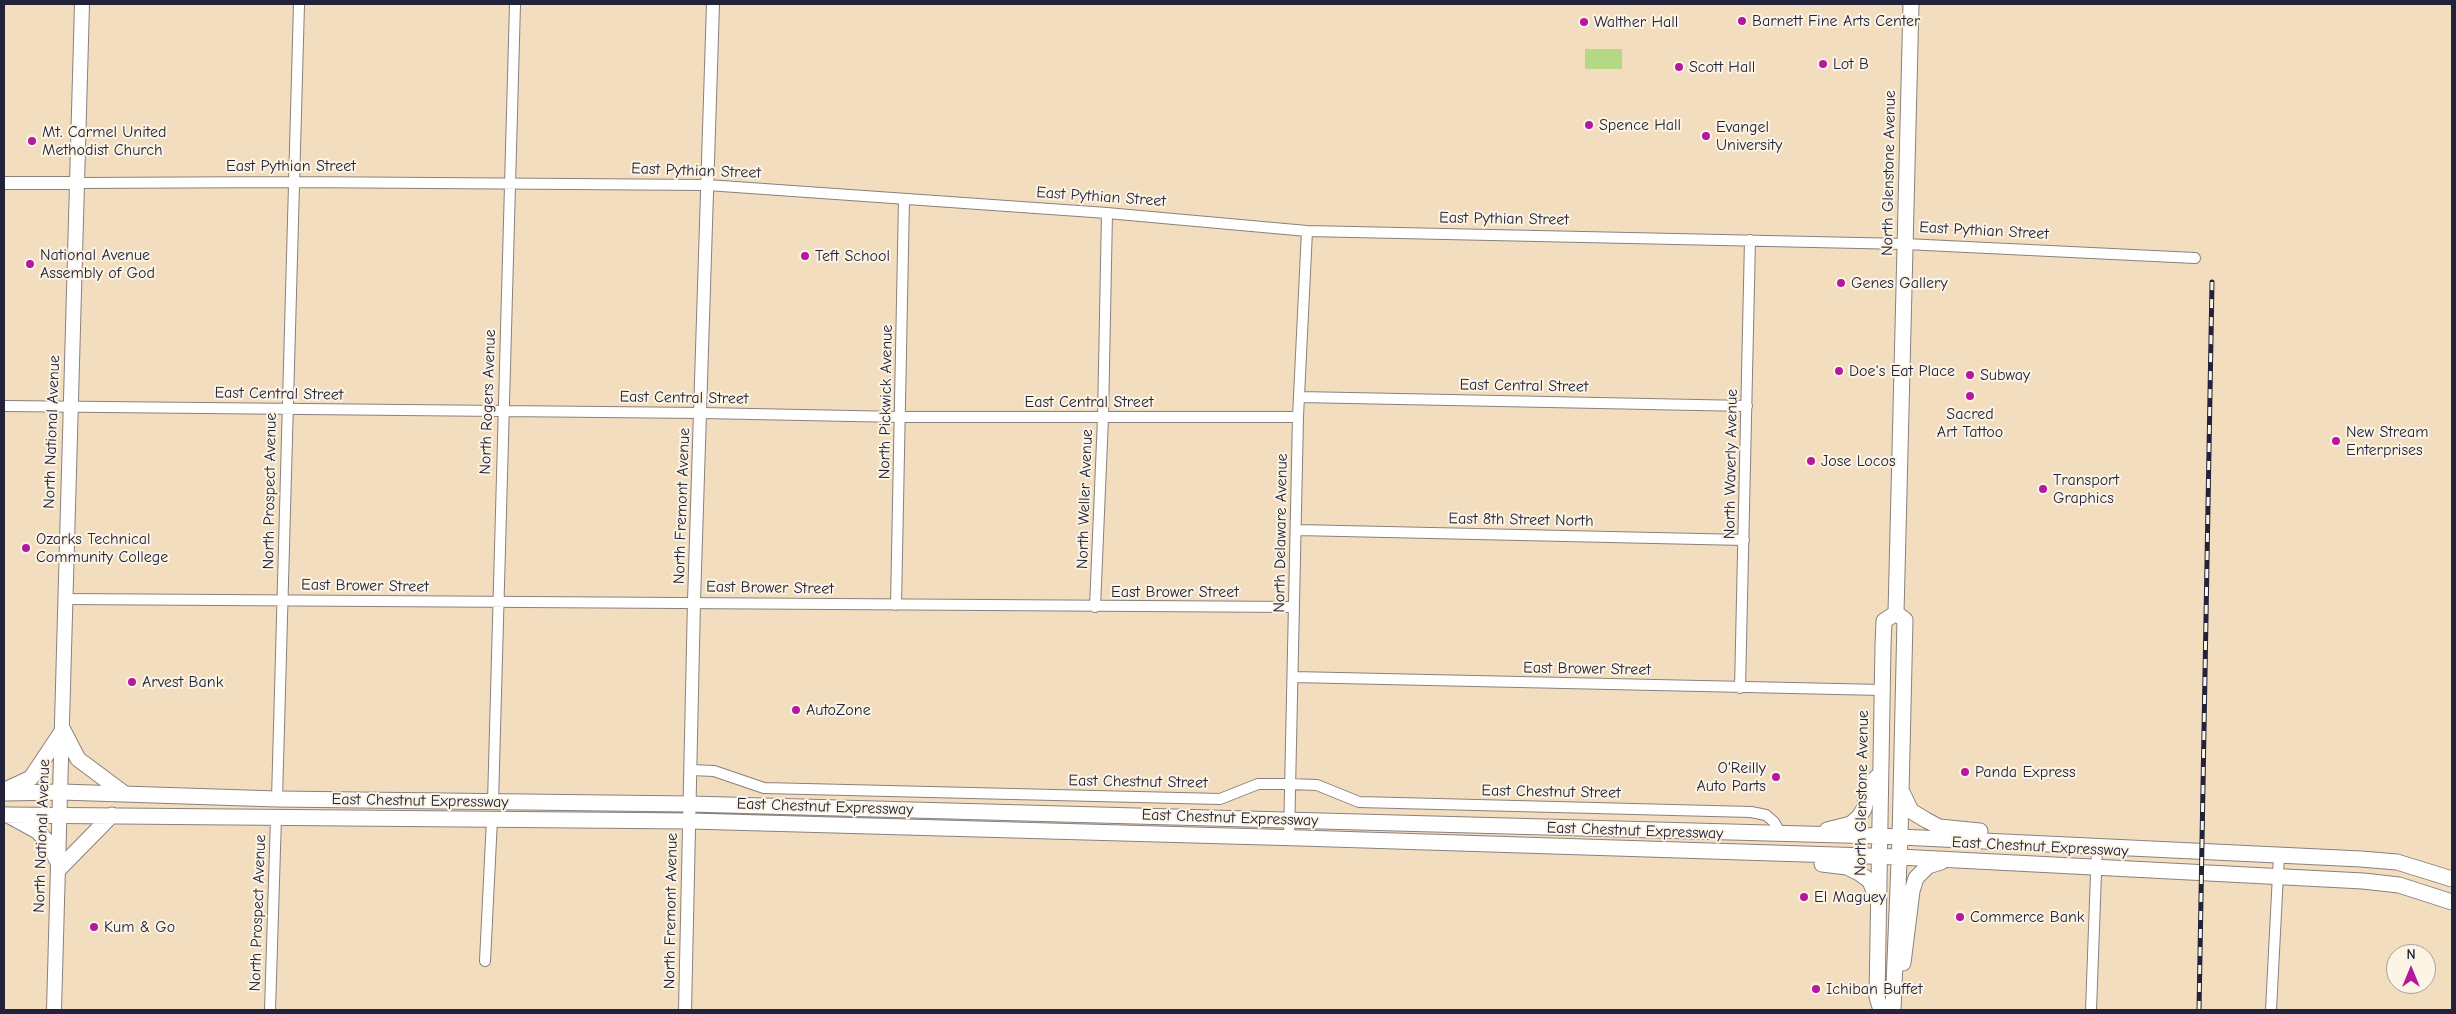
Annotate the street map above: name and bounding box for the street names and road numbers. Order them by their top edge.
street label: North Glenstone Avenue [1878,90,1900,256]
street label: East Pythian Street [226,156,356,176]
street label: East Pythian Street [631,159,761,183]
street label: East Pythian Street [1036,183,1166,211]
street label: East Pythian Street [1439,208,1569,230]
street label: East Pythian Street [1919,218,2049,244]
street label: North Pickwick Avenue [875,325,897,479]
street label: North Rogers Avenue [476,329,500,475]
street label: North National Avenue [40,355,64,509]
street label: East Central Street [1459,375,1589,397]
street label: East Central Street [214,383,344,405]
street label: East Central Street [619,387,749,409]
street label: North Waverly Avenue [1720,389,1742,539]
street label: East Central Street [1025,392,1153,412]
street label: North Prospect Avenue [259,412,281,570]
street label: North Fremont Avenue [670,428,694,584]
street label: North Weller Avenue [1073,429,1097,569]
street label: North Delaware Avenue [1270,453,1292,613]
street label: East 8th Street North [1448,509,1594,531]
street label: East Brower Street [301,575,429,597]
street label: East Brower Street [706,577,834,599]
street label: East Brower Street [1111,582,1239,602]
street label: East Brower Street [1523,658,1651,680]
street label: North Glenstone Avenue [1851,710,1873,876]
street label: North National Avenue [30,759,54,913]
street label: East Chestnut Street [1068,771,1208,793]
street label: East Chestnut Street [1481,781,1621,803]
street label: East Chestnut Expressway [331,790,509,812]
street label: East Chestnut Expressway [736,794,914,820]
street label: East Chestnut Expressway [1141,805,1319,831]
street label: East Chestnut Expressway [1546,818,1724,844]
street label: North Fremont Avenue [660,833,682,989]
street label: East Chestnut Expressway [1951,833,2129,861]
street label: North Prospect Avenue [246,834,270,992]

